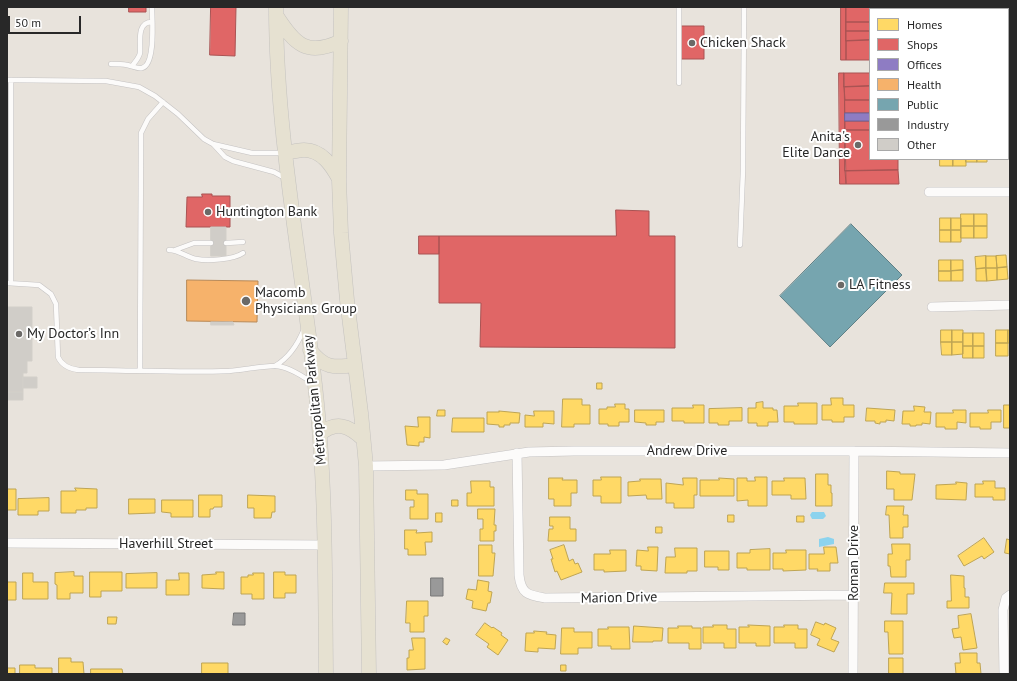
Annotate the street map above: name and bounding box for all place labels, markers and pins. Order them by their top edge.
place label: Chicken Shack [700,35,786,51]
marker: Chicken Shack [687,38,697,48]
place label: Anita's Elite Dance [782,129,850,162]
marker: Anita's Elite Dance [853,140,863,150]
place label: Huntington Bank [216,204,317,220]
marker: Huntington Bank [203,207,213,217]
place label: LA Fitness [849,277,911,293]
marker: LA Fitness [836,280,846,290]
place label: Macomb Physicians Group [255,285,357,318]
marker: Macomb Physicians Group [240,295,252,307]
place label: My Doctor’s Inn [27,326,119,342]
marker: My Doctor’s Inn [14,329,24,339]

